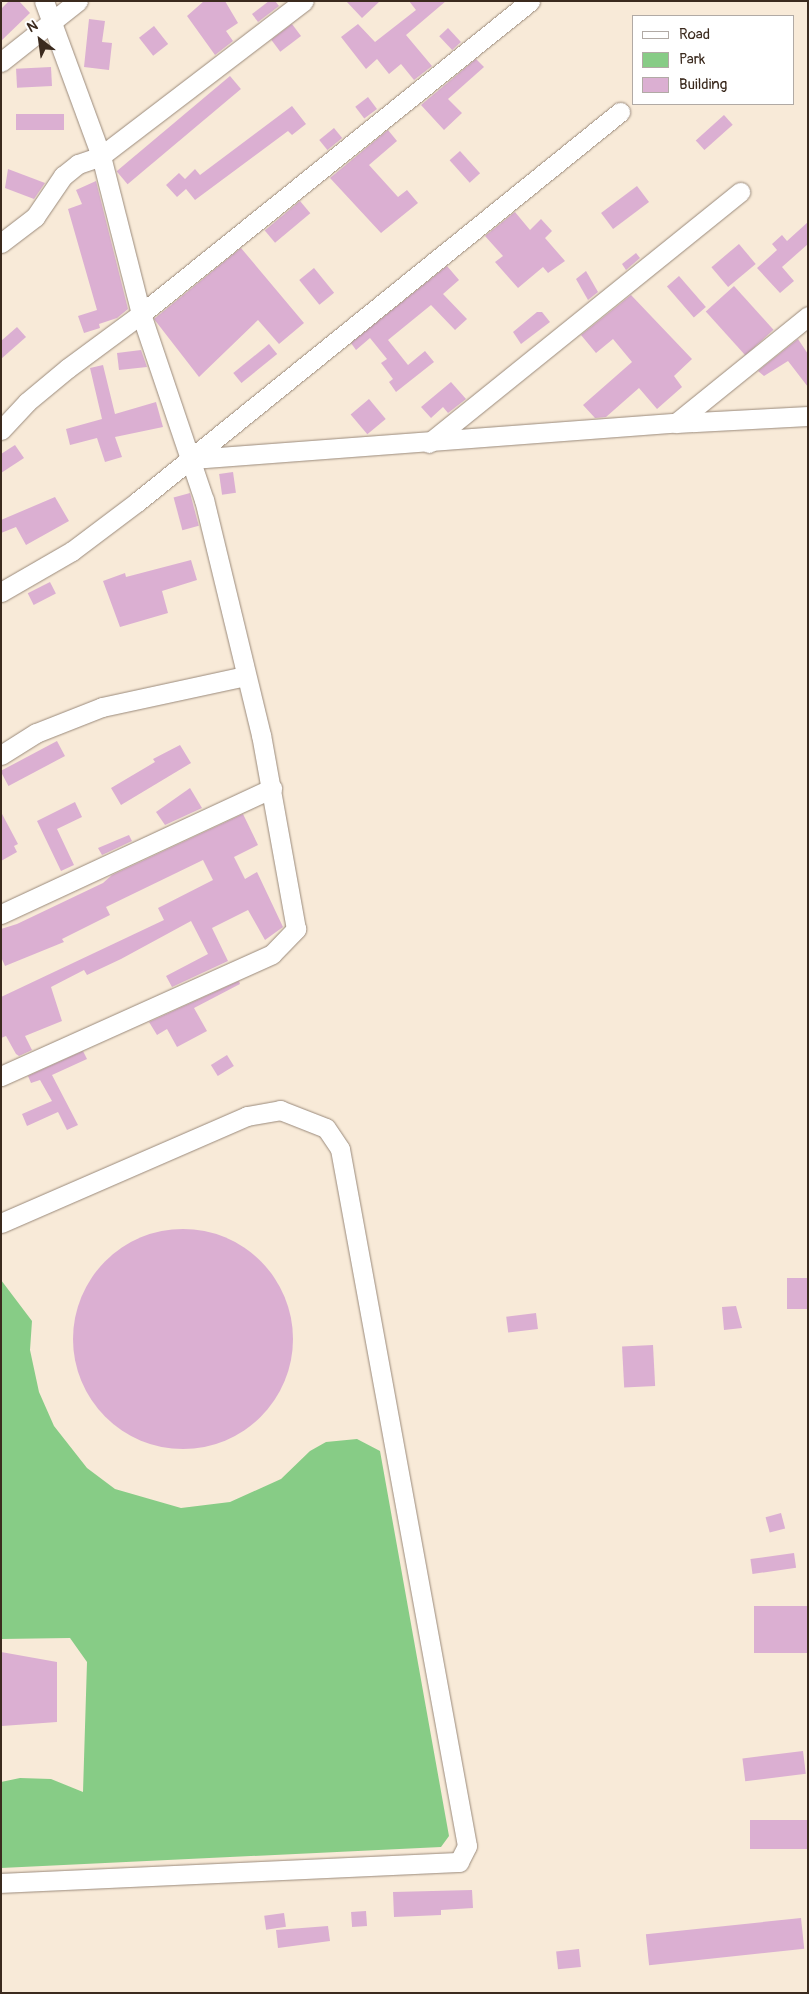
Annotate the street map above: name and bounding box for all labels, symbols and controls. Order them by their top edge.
north arrow [15,15,65,65]
legend [632,15,794,105]
text: N [24,17,41,36]
text: Road [679,25,710,44]
text: Park [679,50,705,69]
text: Building [679,75,727,94]

